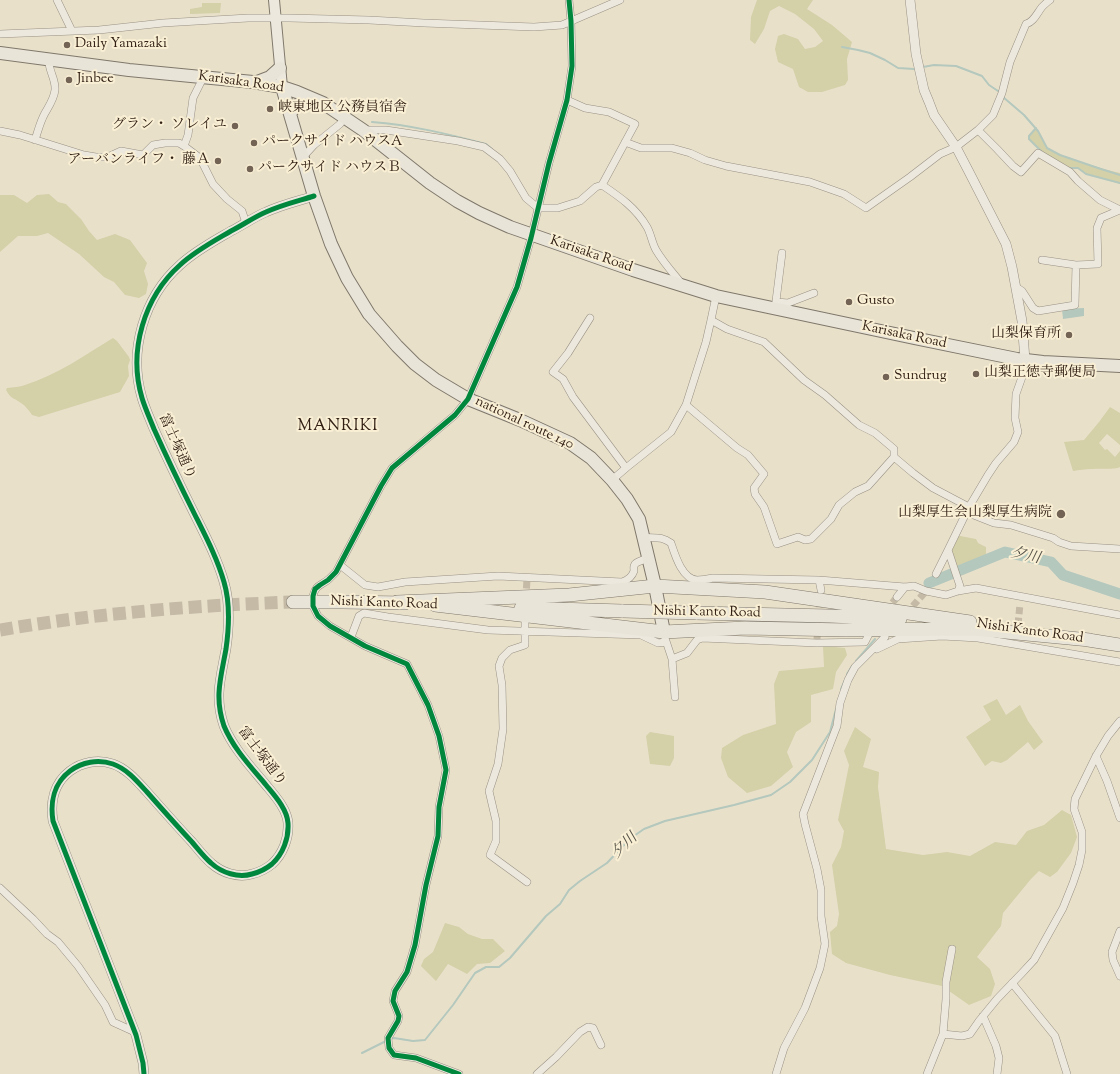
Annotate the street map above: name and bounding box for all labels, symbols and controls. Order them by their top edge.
place label: Daily Yamazaki [75,37,167,53]
marker: Daily Yamazaki [62,40,72,50]
street label: Karisaka Road [197,69,285,97]
place label: Jinbee [77,72,114,88]
marker: Jinbee [64,75,74,85]
place label: 峡東地区 公務員宿舎 [278,101,407,117]
marker: 峡東地区 公務員宿舎 [265,104,275,114]
place label: グラン・ ソレイユ [112,118,227,134]
marker: グラン・ ソレイユ [230,121,240,131]
place label: パークサイド ハウスA [262,135,402,151]
marker: パークサイド ハウスA [249,138,259,148]
place label: アーバンライフ・ 藤Ａ [67,153,210,169]
marker: アーバンライフ・ 藤Ａ [213,156,223,166]
place label: パークサイド ハウスＢ [258,161,401,177]
marker: パークサイド ハウスＢ [245,164,255,174]
street label: Karisaka Road [548,233,634,277]
place label: Gusto [857,294,894,310]
marker: Gusto [844,297,854,307]
street label: Karisaka Road [860,319,948,353]
place label: 山梨保育所 [991,327,1061,343]
marker: 山梨保育所 [1064,330,1074,340]
place label: 山梨正徳寺郵便局 [984,366,1096,382]
place label: Sundrug [894,369,946,385]
marker: 山梨正徳寺郵便局 [971,369,981,379]
marker: Sundrug [881,372,891,382]
street label: national route 140 [472,394,576,454]
street label: 富士塚通り [154,412,198,482]
district label: MANRIKI [297,417,379,437]
place label: 山梨厚生会山梨厚生病院 [898,506,1052,522]
marker: 山梨厚生会山梨厚生病院 [1055,508,1067,520]
water label: 夕川 [1008,545,1042,569]
street label: Nishi Kanto Road [330,594,438,614]
street label: Nishi Kanto Road [653,604,761,622]
street label: Nishi Kanto Road [976,616,1084,648]
street label: 富士塚通り [233,724,289,790]
water label: 夕川 [608,830,642,864]

